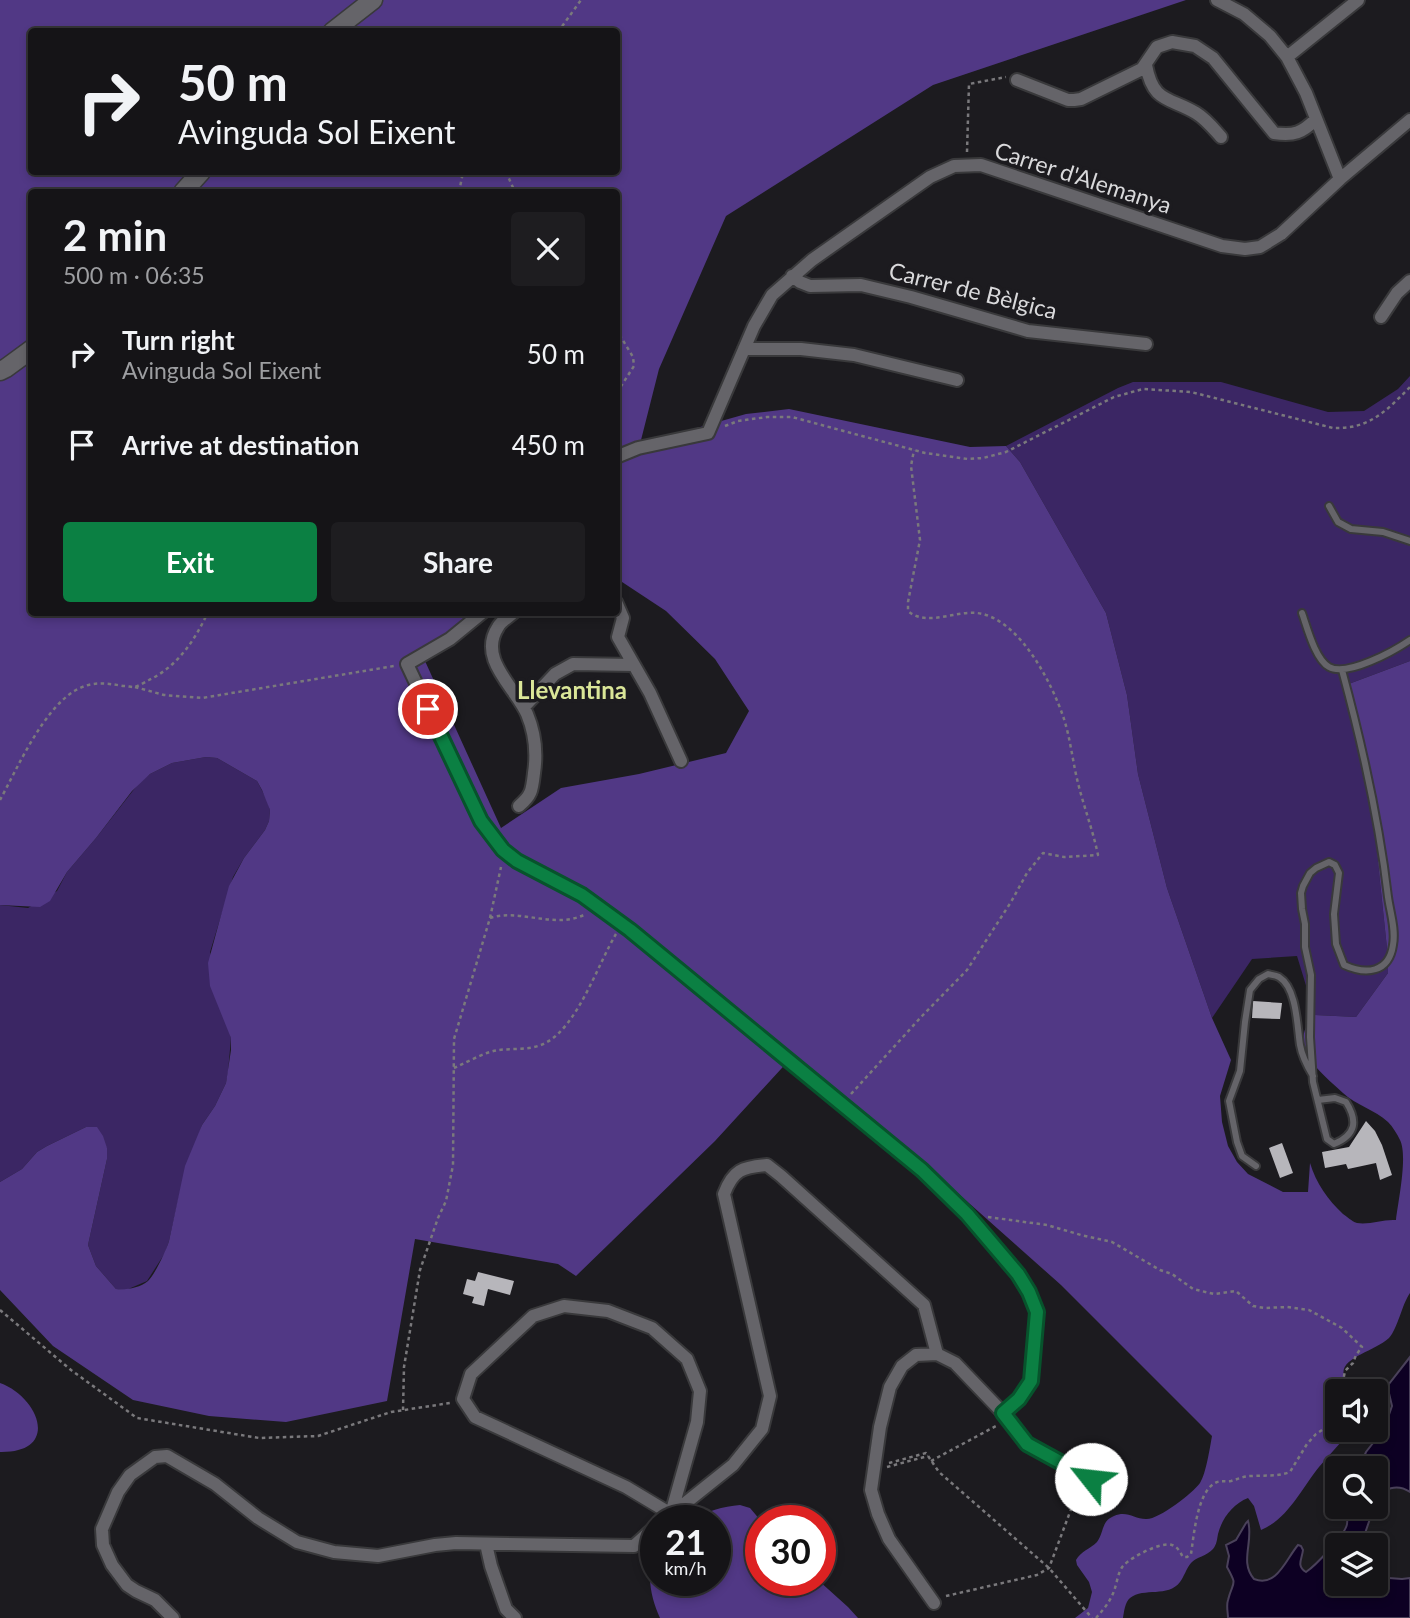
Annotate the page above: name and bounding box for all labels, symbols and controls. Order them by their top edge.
text: 50 m [178,53,288,111]
icon: right [63,56,154,147]
text: Avinguda Sol Eixent [178,112,455,151]
street label: Carrer d'Alemanya [991,135,1175,219]
text: 2 min [63,210,167,260]
button: close [511,212,585,286]
street label: Carrer de Bèlgica [886,256,1060,324]
text: 500 m · 06:35 [63,261,205,289]
text: Turn right [122,324,235,356]
icon: right [63,335,101,373]
text: 50 m [527,338,585,370]
text: Avinguda Sol Eixent [122,356,321,384]
icon: arrive [63,426,101,464]
text: Arrive at destination [122,429,359,461]
text: 450 m [512,429,585,461]
button: Exit [63,522,317,602]
button: Share [331,522,585,602]
district label: Llevantina [517,675,627,704]
pin [398,679,458,739]
icon: arrive [409,690,447,728]
map controls [1325,1379,1388,1596]
button: sound [1325,1379,1388,1442]
position arrow [1054,1442,1128,1516]
button: search [1325,1456,1388,1519]
speed limit sign: 30 [745,1505,836,1596]
text: 21 [665,1520,706,1562]
button: layers [1325,1533,1388,1596]
text: km/h [664,1557,707,1579]

